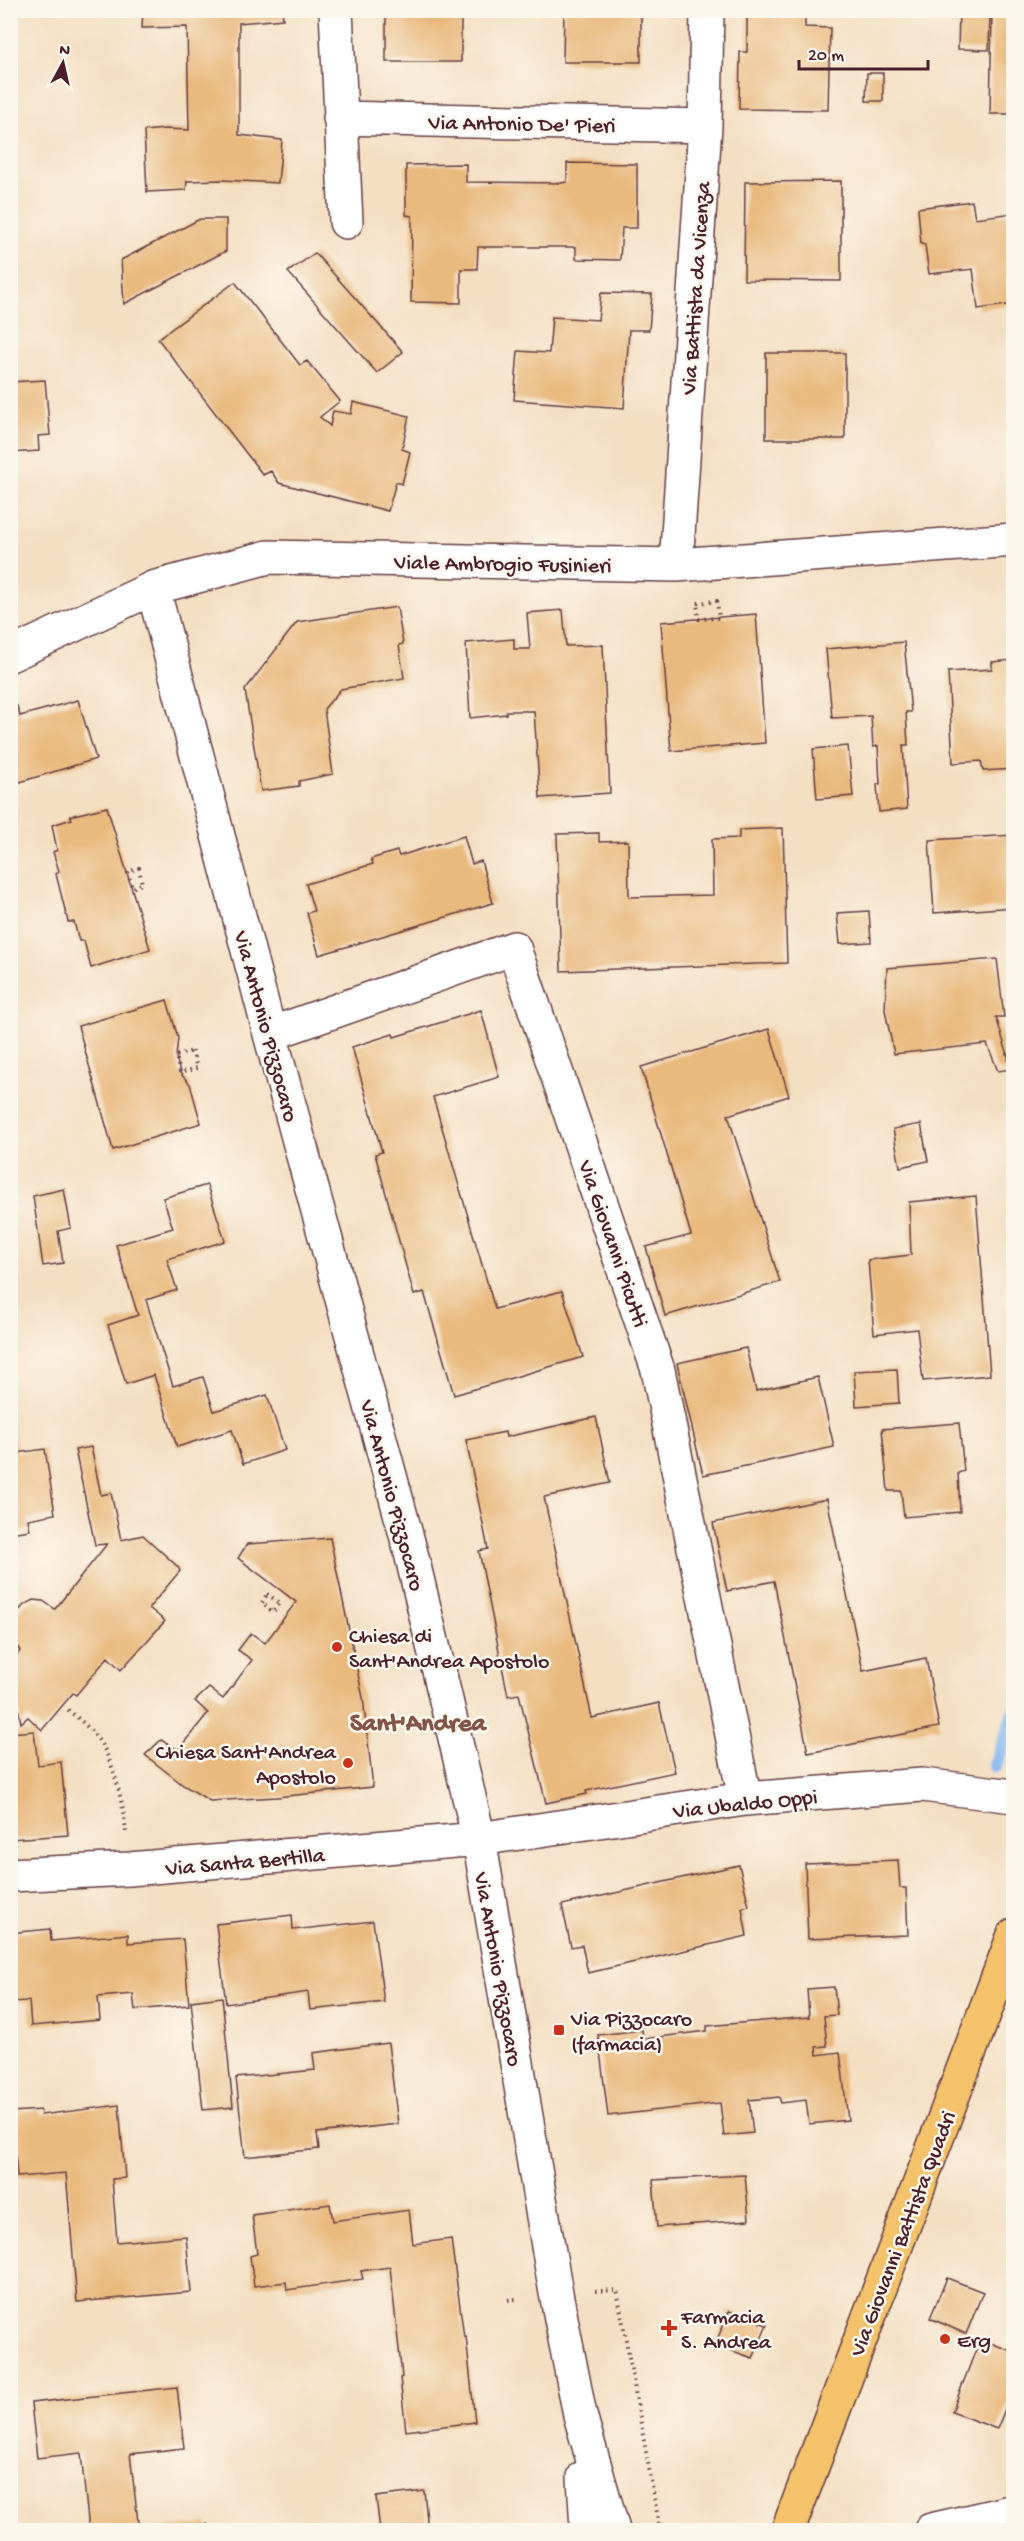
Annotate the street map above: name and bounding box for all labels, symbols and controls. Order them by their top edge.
north arrow [33,33,93,93]
scale bar [799,33,928,71]
text: N [58,41,72,62]
text: 20 m [808,46,844,67]
street label: Via Antonio De' Pieri [427,111,616,141]
street label: Via Battista da Vicenza [678,180,718,397]
street label: Viale Ambrogio Fusinieri [393,551,612,581]
street label: Via Antonio Pizzocaro [226,928,302,1125]
street label: Via Giovanni Picutti [570,1157,652,1331]
street label: Via Antonio Pizzocaro [352,1397,428,1594]
place label: Chiesa di Sant'Andrea Apostolo [349,1625,549,1676]
marker: Chiesa di Sant'Andrea Apostolo [330,1640,344,1654]
district label: Sant'Andrea [350,1710,488,1741]
place label: Chiesa Sant'Andrea Apostolo [155,1741,337,1792]
marker: Chiesa Sant'Andrea Apostolo [341,1756,355,1770]
street label: Via Ubaldo Oppi [671,1785,819,1827]
street label: Via Santa Bertilla [164,1844,327,1884]
street label: Via Antonio Pizzocaro [466,1870,526,2069]
place label: Via Pizzocaro (farmacia) [570,2008,692,2059]
marker: Via Pizzocaro (farmacia) [552,2023,566,2037]
street label: Via Giovanni Battista Quadri [846,2108,964,2362]
place label: Farmacia S. Andrea [680,2306,772,2357]
marker: Farmacia S. Andrea [662,2321,676,2335]
place label: Erg [957,2330,991,2356]
marker: Erg [938,2332,952,2346]

